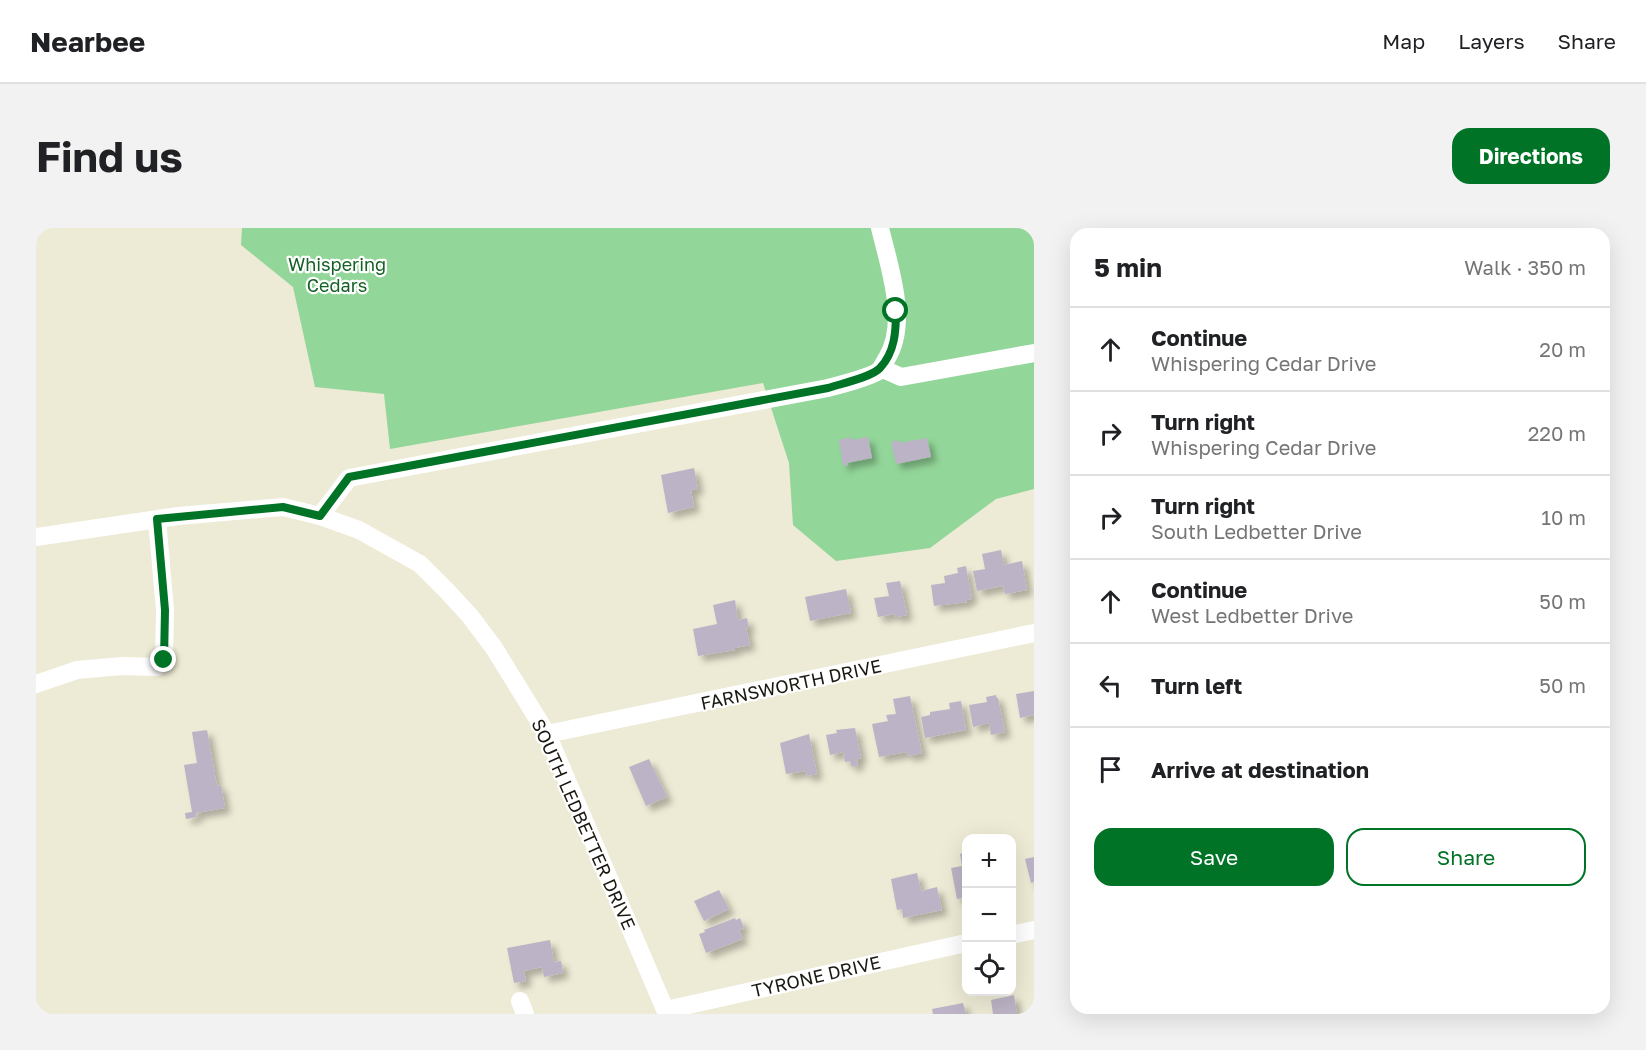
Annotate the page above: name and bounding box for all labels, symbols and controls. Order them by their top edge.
text: Nearbee [30,25,145,58]
text: Map [1382,28,1425,54]
text: Layers [1458,28,1525,54]
text: Share [1558,28,1616,54]
button: Directions [1452,128,1610,184]
text: Find us [36,131,183,181]
text: 5 min [1094,252,1162,283]
park label: Whispering Cedars [288,253,386,296]
text: Walk · 350 m [1464,255,1586,279]
route start [882,297,908,323]
text: Continue [1151,324,1247,351]
icon: ahead [1094,333,1127,366]
text: 20 m [1539,337,1586,361]
text: Whispering Cedar Drive [1151,351,1376,375]
text: Turn right [1151,408,1255,435]
icon: right [1094,417,1127,450]
text: 220 m [1528,421,1586,445]
text: Whispering Cedar Drive [1151,435,1376,459]
text: Turn right [1151,492,1255,519]
icon: right [1094,501,1127,534]
text: 10 m [1541,505,1586,529]
text: South Ledbetter Drive [1151,519,1362,543]
text: Continue [1151,576,1247,603]
icon: ahead [1094,585,1127,618]
text: 50 m [1539,589,1586,613]
text: West Ledbetter Drive [1151,603,1353,627]
route end [150,646,176,672]
street label: FARNSWORTH DRIVE [699,654,883,714]
icon: left [1094,669,1127,702]
text: Turn left [1151,672,1242,699]
text: 50 m [1539,673,1586,697]
street label: SOUTH LEDBETTER DRIVE [527,715,641,933]
icon: arrive [1094,753,1127,786]
text: Arrive at destination [1151,756,1369,783]
button: Save [1094,828,1334,886]
button: Share [1346,828,1586,886]
map controls [962,834,1016,996]
button: + [962,834,1016,888]
button: − [962,888,1016,942]
button: locate [962,942,1016,996]
street label: TYRONE DRIVE [749,950,883,1002]

